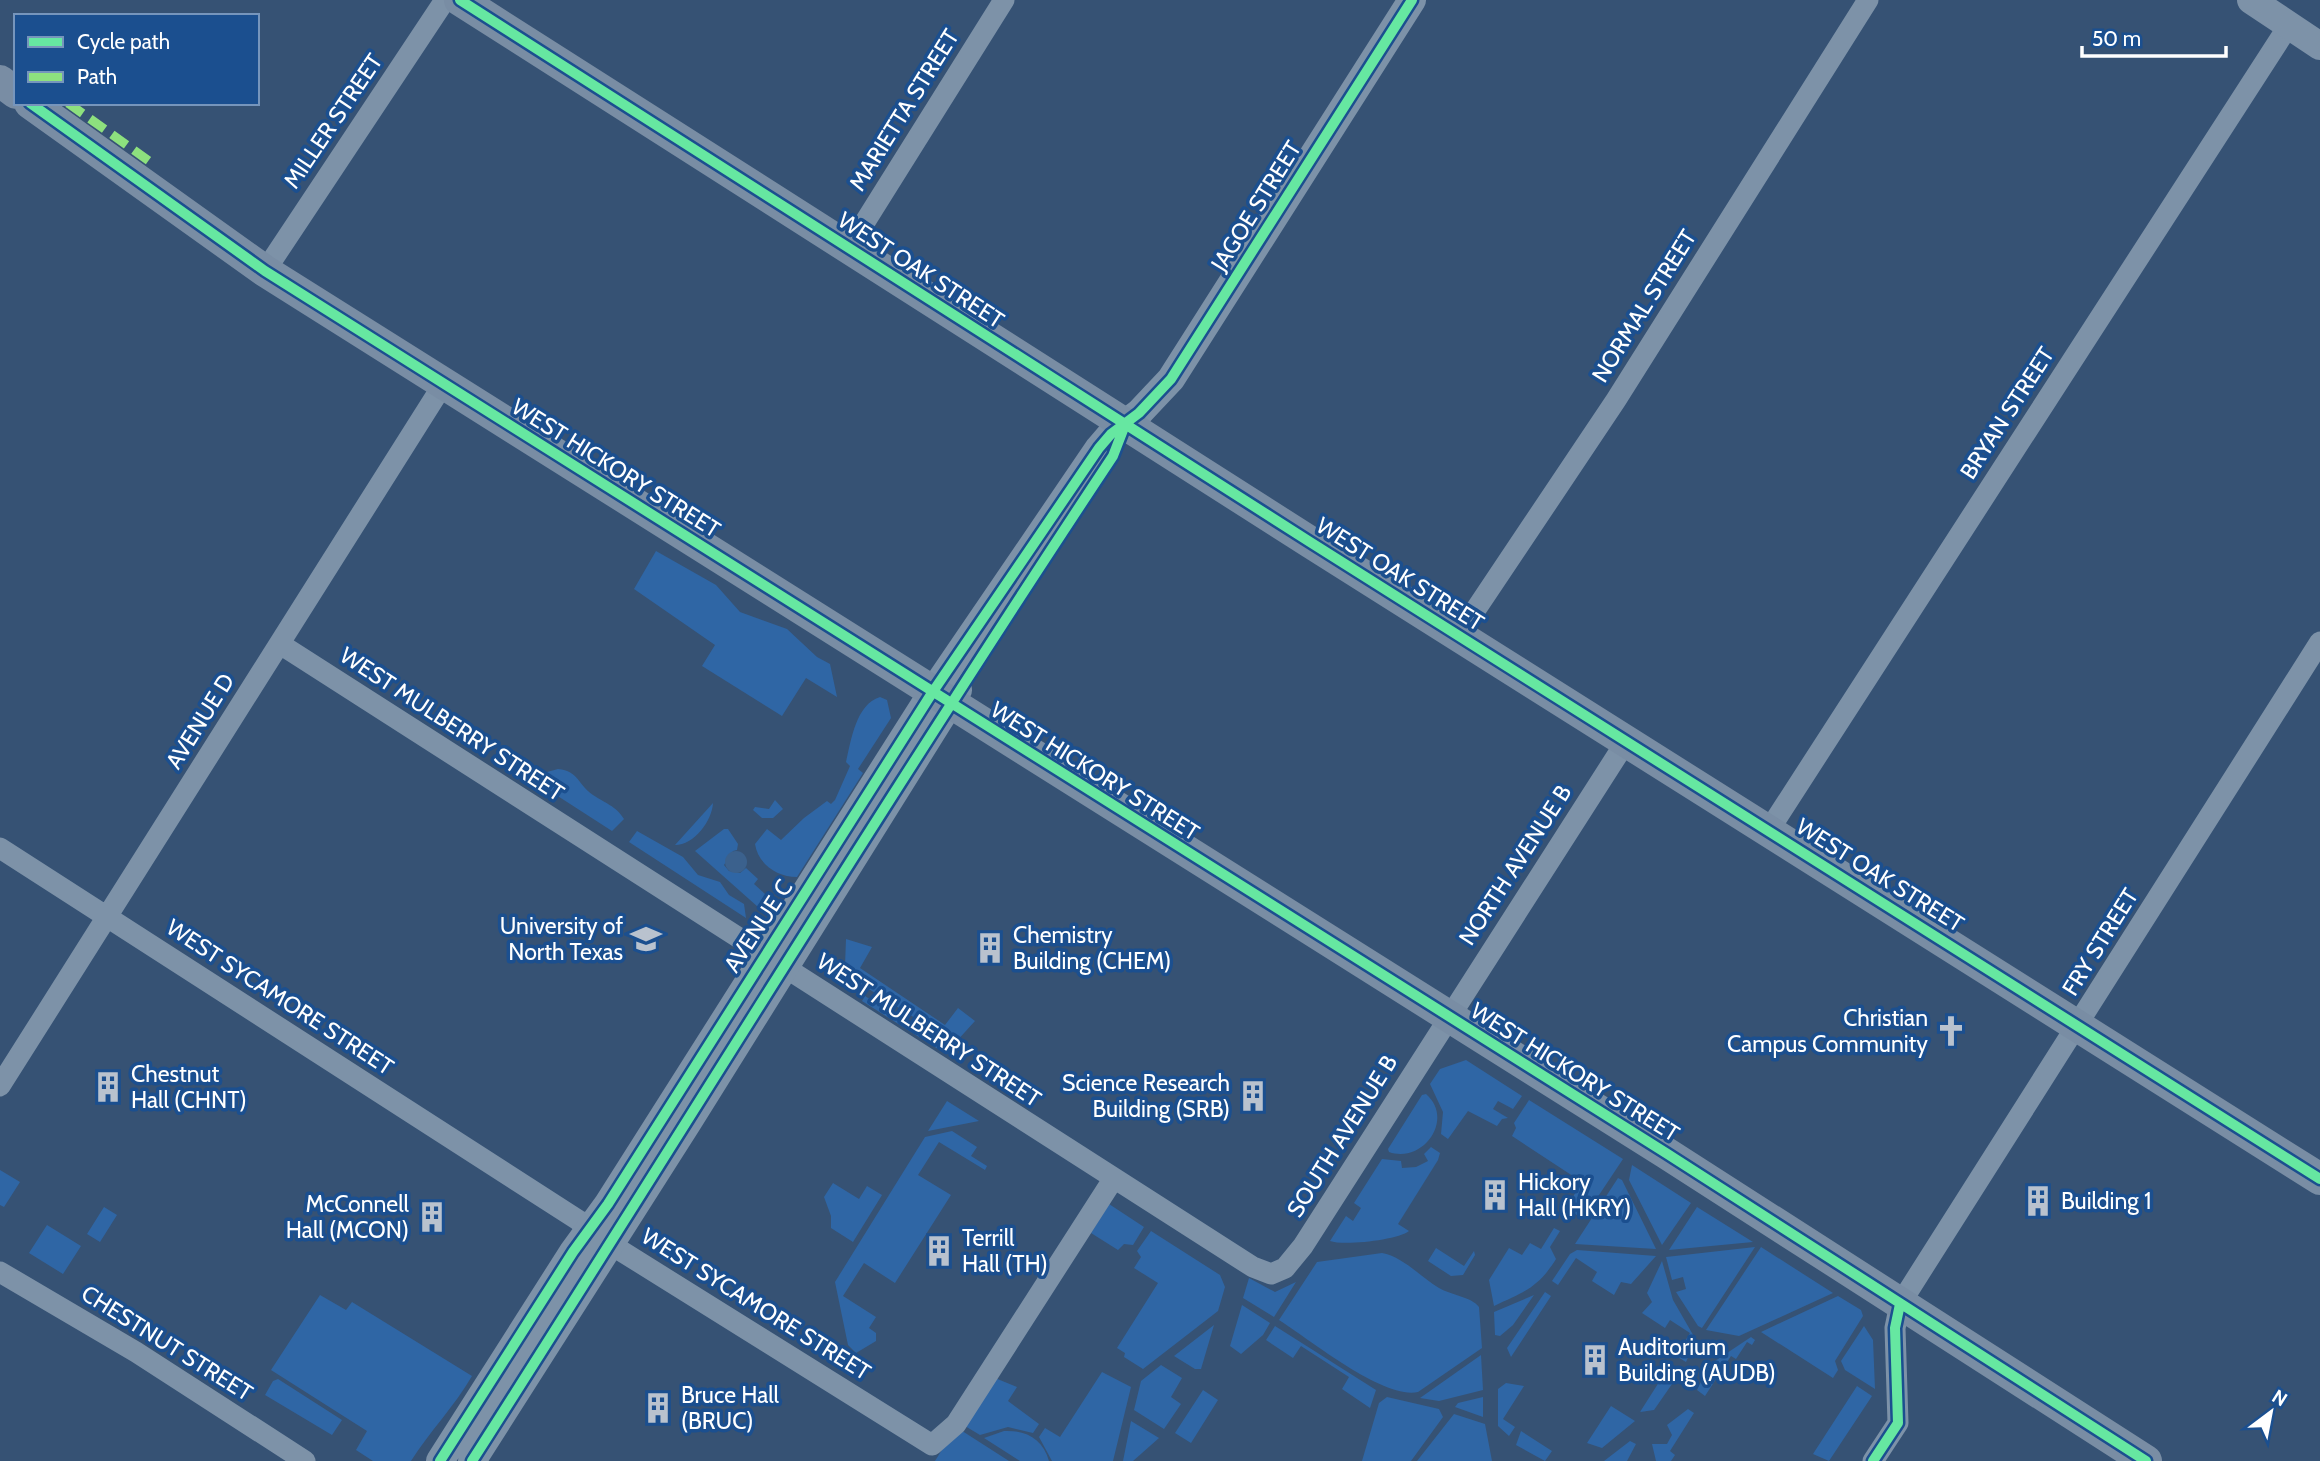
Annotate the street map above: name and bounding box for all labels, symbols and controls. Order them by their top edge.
legend [14,14,259,105]
scale bar [2082,14,2226,58]
street label: MARIETTA STREET [843,24,965,196]
text: 50 m [2092,26,2141,51]
text: Cycle path [77,29,170,54]
street label: MILLER STREET [278,48,388,194]
text: Path [77,64,117,89]
street label: JAGOE STREET [1204,136,1307,277]
street label: WEST OAK STREET [833,206,1009,334]
street label: NORMAL STREET [1586,225,1702,387]
street label: BRYAN STREET [1954,342,2060,484]
street label: WEST HICKORY STREET [506,392,726,544]
street label: WEST OAK STREET [1311,511,1489,637]
street label: WEST MULBERRY STREET [335,641,569,807]
street label: AVENUE D [160,668,240,774]
street label: WEST HICKORY STREET [985,695,1205,847]
street label: NORTH AVENUE B [1453,779,1577,950]
street label: WEST OAK STREET [1791,812,1969,938]
street label: AVENUE C [718,874,798,978]
street label: FRY STREET [2056,883,2144,1001]
place label: University of North Texas [500,912,623,966]
street label: WEST SYCAMORE STREET [161,913,399,1081]
place label: Chemistry Building (CHEM) [1013,921,1171,975]
school or university icon: University of North Texas [629,922,663,956]
building icon: Chemistry Building (CHEM) [973,931,1007,965]
street label: WEST MULBERRY STREET [812,947,1046,1113]
street label: WEST HICKORY STREET [1465,996,1685,1148]
place label: Christian Campus Community [1727,1004,1928,1058]
church icon: Christian Campus Community [1934,1014,1968,1048]
street label: SOUTH AVENUE B [1281,1050,1403,1222]
place label: Chestnut Hall (CHNT) [131,1060,247,1114]
place label: Science Research Building (SRB) [1062,1069,1230,1123]
building icon: Chestnut Hall (CHNT) [91,1070,125,1104]
building icon: Science Research Building (SRB) [1236,1079,1270,1113]
place label: Hickory Hall (HKRY) [1518,1168,1631,1222]
building icon: Hickory Hall (HKRY) [1478,1178,1512,1212]
building icon: Building 1 [2021,1184,2055,1218]
place label: Building 1 [2061,1187,2151,1215]
place label: McConnell Hall (MCON) [286,1190,410,1244]
building icon: McConnell Hall (MCON) [415,1200,449,1234]
street label: WEST SYCAMORE STREET [636,1222,876,1386]
place label: Terrill Hall (TH) [962,1224,1048,1278]
building icon: Terrill Hall (TH) [922,1234,956,1268]
street label: CHESTNUT STREET [76,1279,258,1407]
place label: Auditorium Building (AUDB) [1618,1333,1776,1387]
building icon: Auditorium Building (AUDB) [1578,1343,1612,1377]
north arrow [2236,1377,2306,1447]
place label: Bruce Hall (BRUC) [681,1381,780,1435]
text: N [2268,1385,2292,1411]
building icon: Bruce Hall (BRUC) [641,1391,675,1425]

